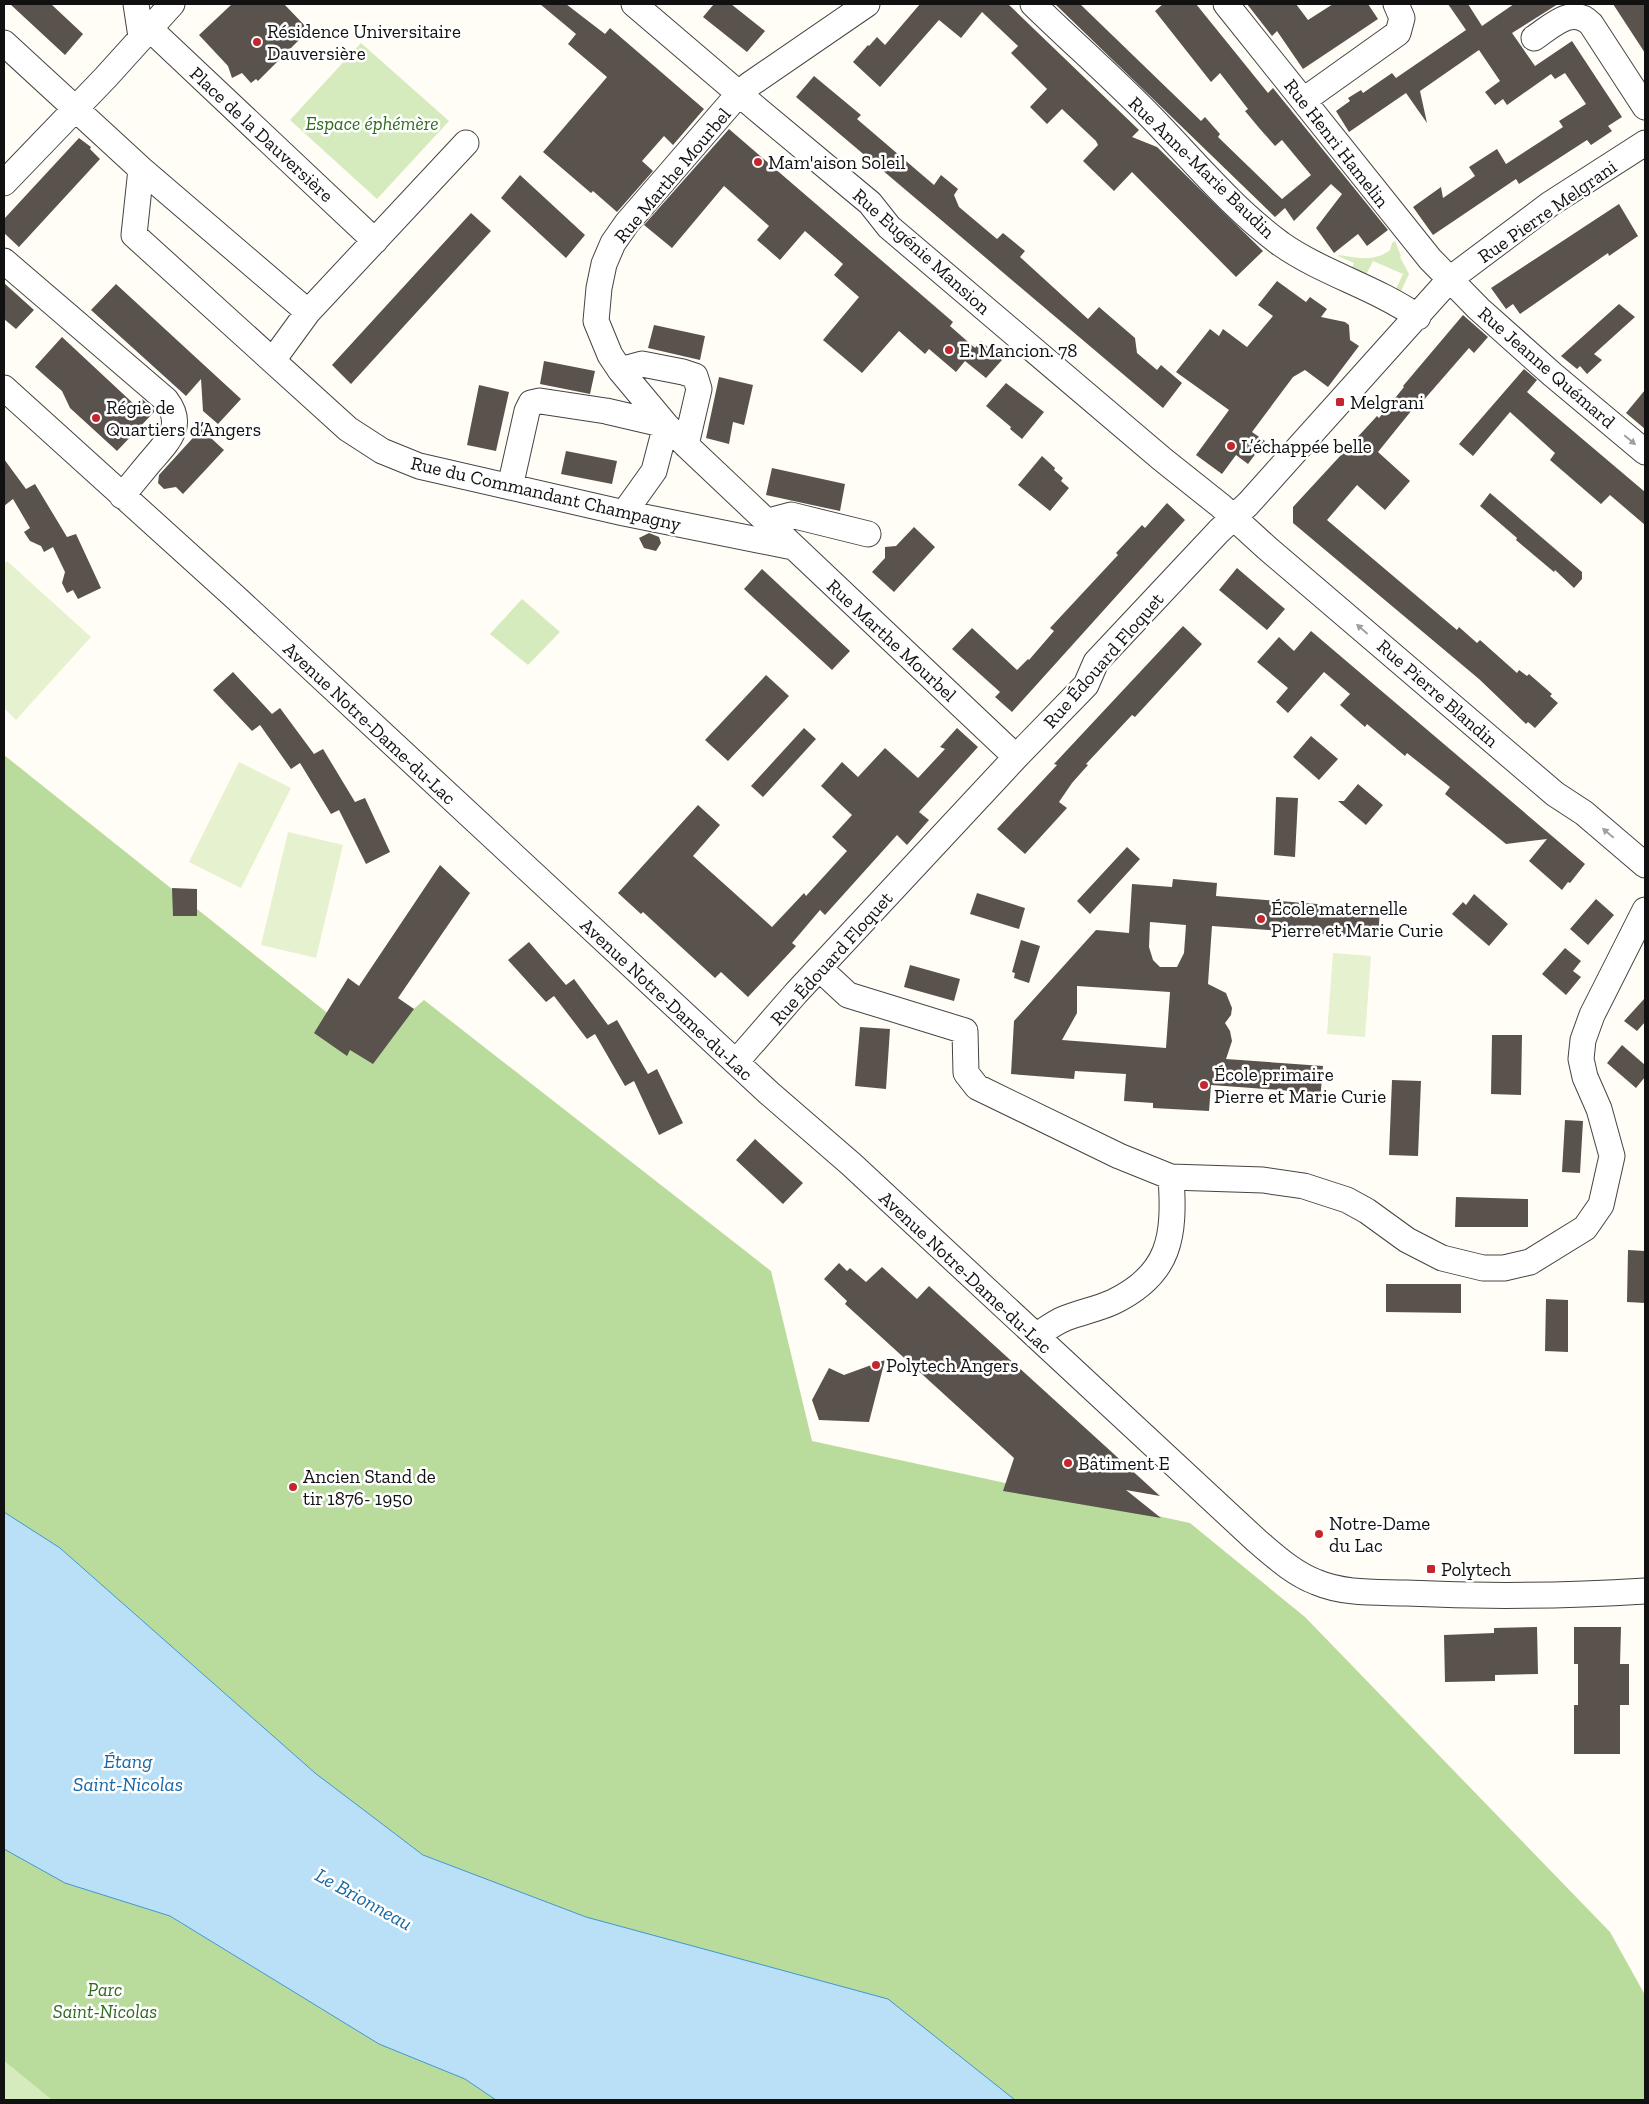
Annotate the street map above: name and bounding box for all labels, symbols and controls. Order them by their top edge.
place label: Résidence Universitaire Dauversière [267,20,461,65]
marker: Résidence Universitaire Dauversière [251,36,263,48]
street label: Place de la Dauversière [185,62,338,207]
street label: Rue Henri Hamelin [1279,74,1394,212]
street label: Rue Anne-Marie Baudin [1124,92,1280,243]
street label: Rue Marthe Mourbel [609,103,736,247]
park label: Espace éphémère [305,112,439,135]
place label: Mam'aison Soleil [768,151,905,174]
street label: Rue Pierre Melgrani [1473,155,1621,268]
marker: Mam'aison Soleil [752,156,764,168]
street label: Rue Eugénie Mansion [848,184,995,319]
street label: Rue Jeanne Quémard [1473,302,1620,434]
place label: E. Mancion. 78 [959,339,1077,362]
marker: E. Mancion. 78 [943,344,955,356]
place label: Melgrani [1350,391,1424,414]
place label: Régie de Quartiers d’Angers [106,396,261,441]
marker: Melgrani [1334,396,1346,408]
marker: Régie de Quartiers d’Angers [90,412,102,424]
one-way arrow [1624,434,1637,445]
place label: L’échappée belle [1241,435,1372,458]
marker: L’échappée belle [1225,440,1237,452]
street label: Rue du Commandant Champagny [409,451,683,536]
street label: Rue Marthe Mourbel [822,574,961,706]
street label: Rue Édouard Floquet [1038,588,1168,733]
one-way arrow [1357,623,1369,635]
street label: Rue Pierre Blandin [1372,634,1503,752]
street label: Avenue Notre-Dame-du-Lac [279,637,461,810]
one-way arrow [1602,828,1615,839]
street label: Rue Édouard Floquet [765,887,897,1030]
place label: École maternelle Pierre et Marie Curie [1271,897,1443,942]
street label: Avenue Notre-Dame-du-Lac [576,913,758,1086]
marker: École maternelle Pierre et Marie Curie [1255,913,1267,925]
place label: École primaire Pierre et Marie Curie [1214,1063,1386,1108]
marker: École primaire Pierre et Marie Curie [1198,1079,1210,1091]
street label: Avenue Notre-Dame-du-Lac [875,1186,1057,1359]
place label: Polytech Angers [886,1354,1019,1377]
marker: Polytech Angers [870,1359,882,1371]
place label: Bâtiment E [1078,1452,1170,1475]
marker: Bâtiment E [1062,1457,1074,1469]
place label: Ancien Stand de tir 1876- 1950 [303,1465,436,1510]
marker: Ancien Stand de tir 1876- 1950 [287,1481,299,1493]
place label: Notre-Dame du Lac [1329,1512,1430,1557]
marker: Notre-Dame du Lac [1313,1528,1325,1540]
place label: Polytech [1441,1558,1512,1581]
marker: Polytech [1425,1563,1437,1575]
water label: Étang Saint-Nicolas [73,1749,183,1796]
water label: Le Brionneau [311,1863,417,1935]
park label: Parc Saint-Nicolas [53,1978,157,2023]

